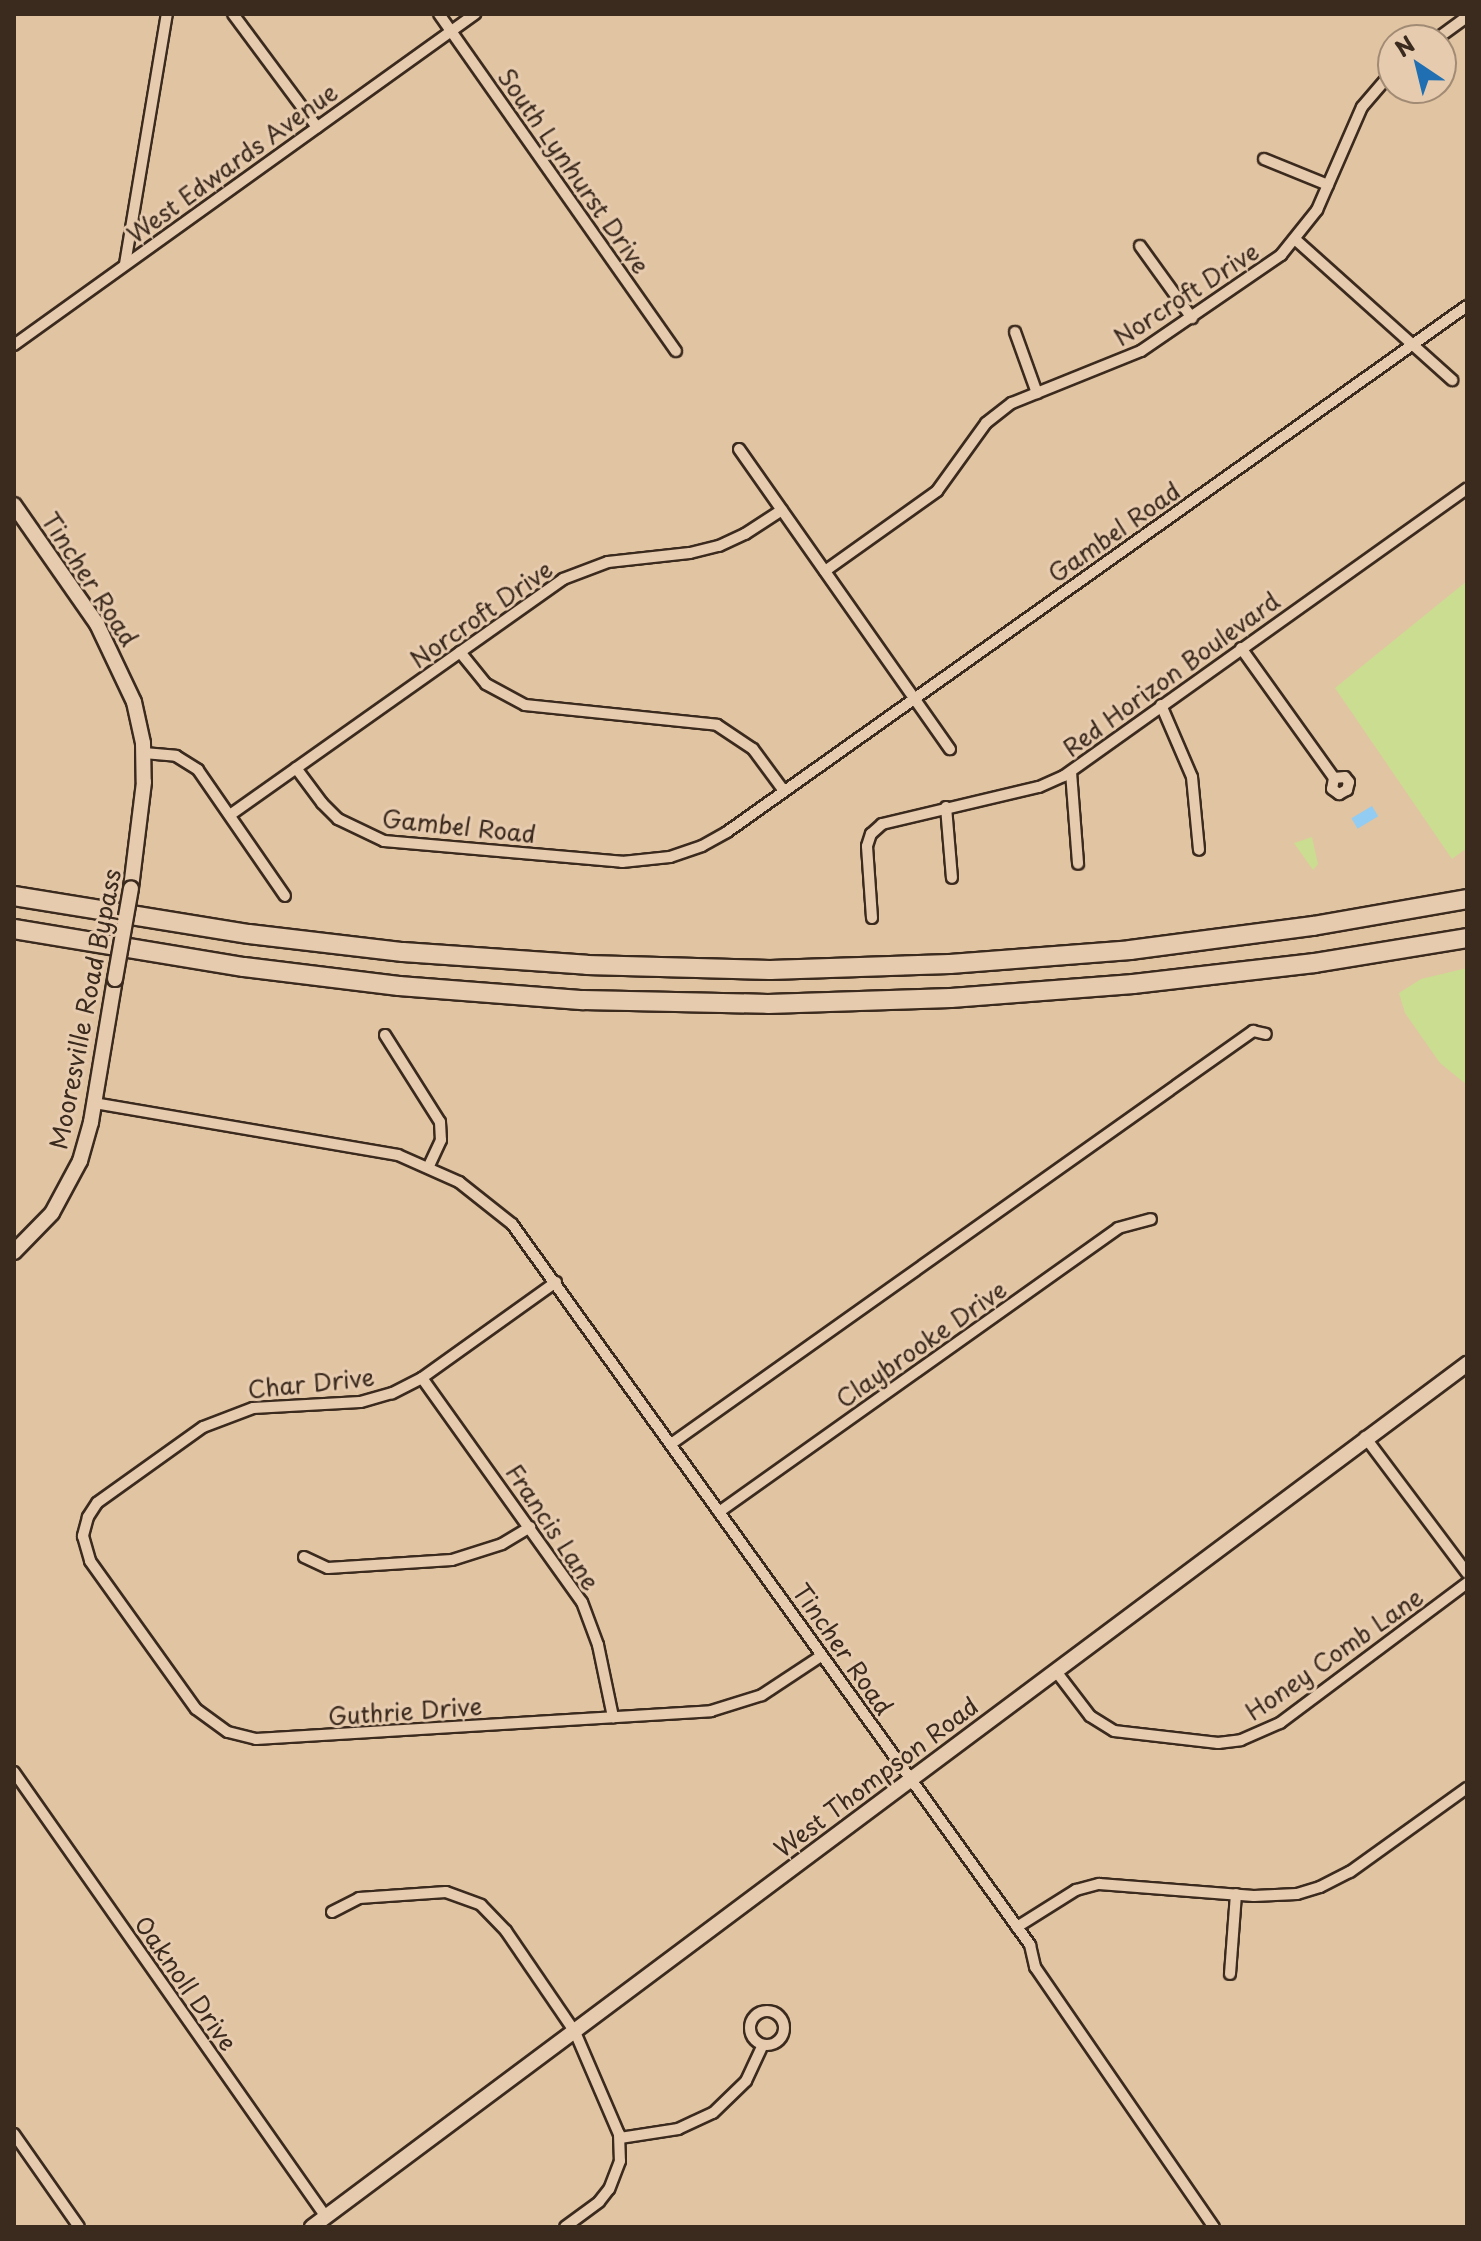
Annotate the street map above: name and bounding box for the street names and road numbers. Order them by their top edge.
street label: South Lynhurst Drive [492,62,656,280]
street label: West Edwards Avenue [122,77,342,249]
street label: Norcroft Drive [1108,236,1264,352]
street label: Gambel Road [1042,475,1186,589]
street label: Tincher Road [36,507,144,651]
street label: Norcroft Drive [404,554,558,674]
street label: Red Horizon Boulevard [1056,585,1286,763]
street label: Gambel Road [380,803,538,849]
street label: Mooresville Road Bypass [44,867,126,1151]
street label: Claybrooke Drive [830,1274,1012,1414]
street label: Char Drive [247,1362,375,1404]
street label: Francis Lane [500,1458,606,1596]
street label: Tincher Road [787,1578,899,1720]
street label: Honey Comb Lane [1239,1581,1429,1727]
street label: Guthrie Drive [327,1691,483,1731]
street label: West Thompson Road [768,1691,984,1863]
street label: Oaknoll Drive [129,1910,243,2056]

